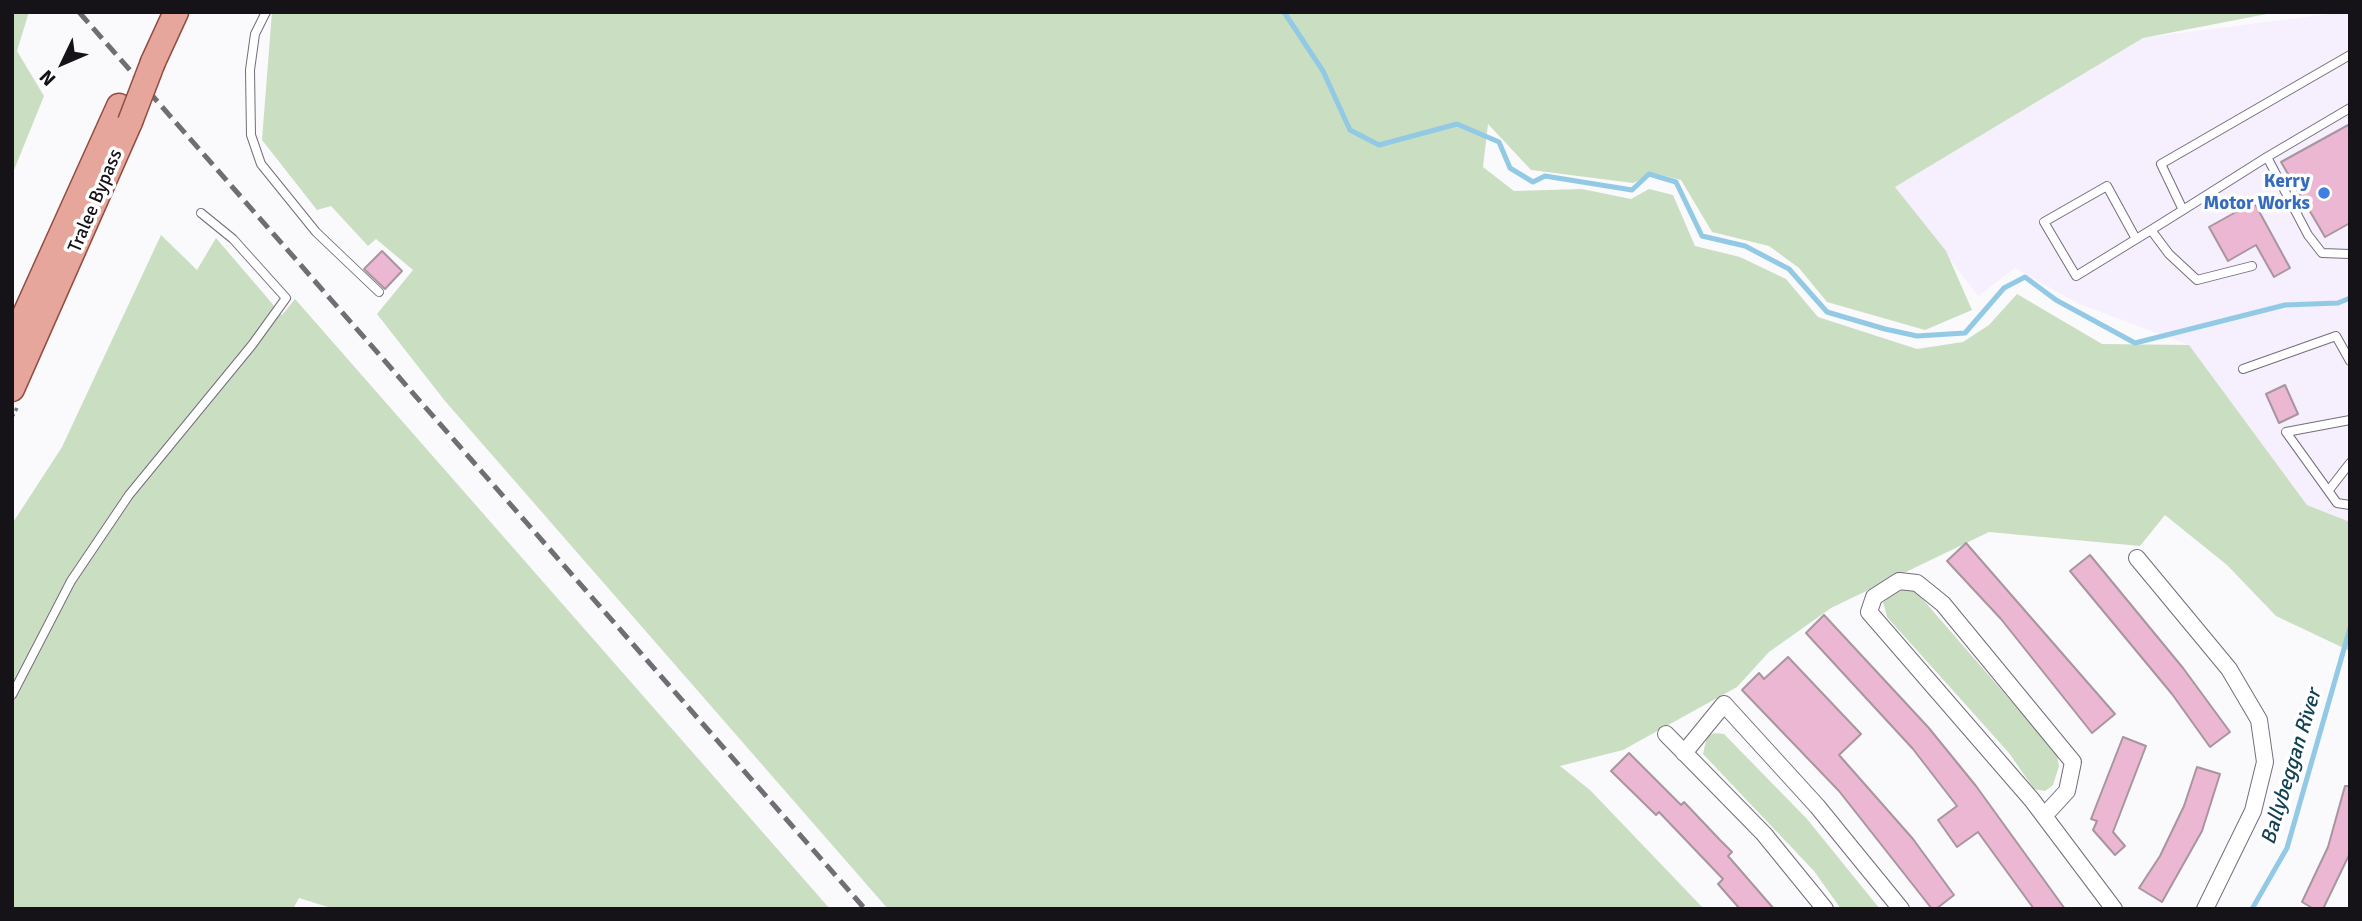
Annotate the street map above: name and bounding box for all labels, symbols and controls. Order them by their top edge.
north arrow [28,28,98,98]
text: N [35,64,61,91]
street label: Tralee Bypass [64,146,128,256]
place label: Kerry Motor Works [2203,171,2310,215]
marker: Kerry Motor Works [2316,185,2332,201]
water label: Ballybeggan River [2256,686,2328,848]

